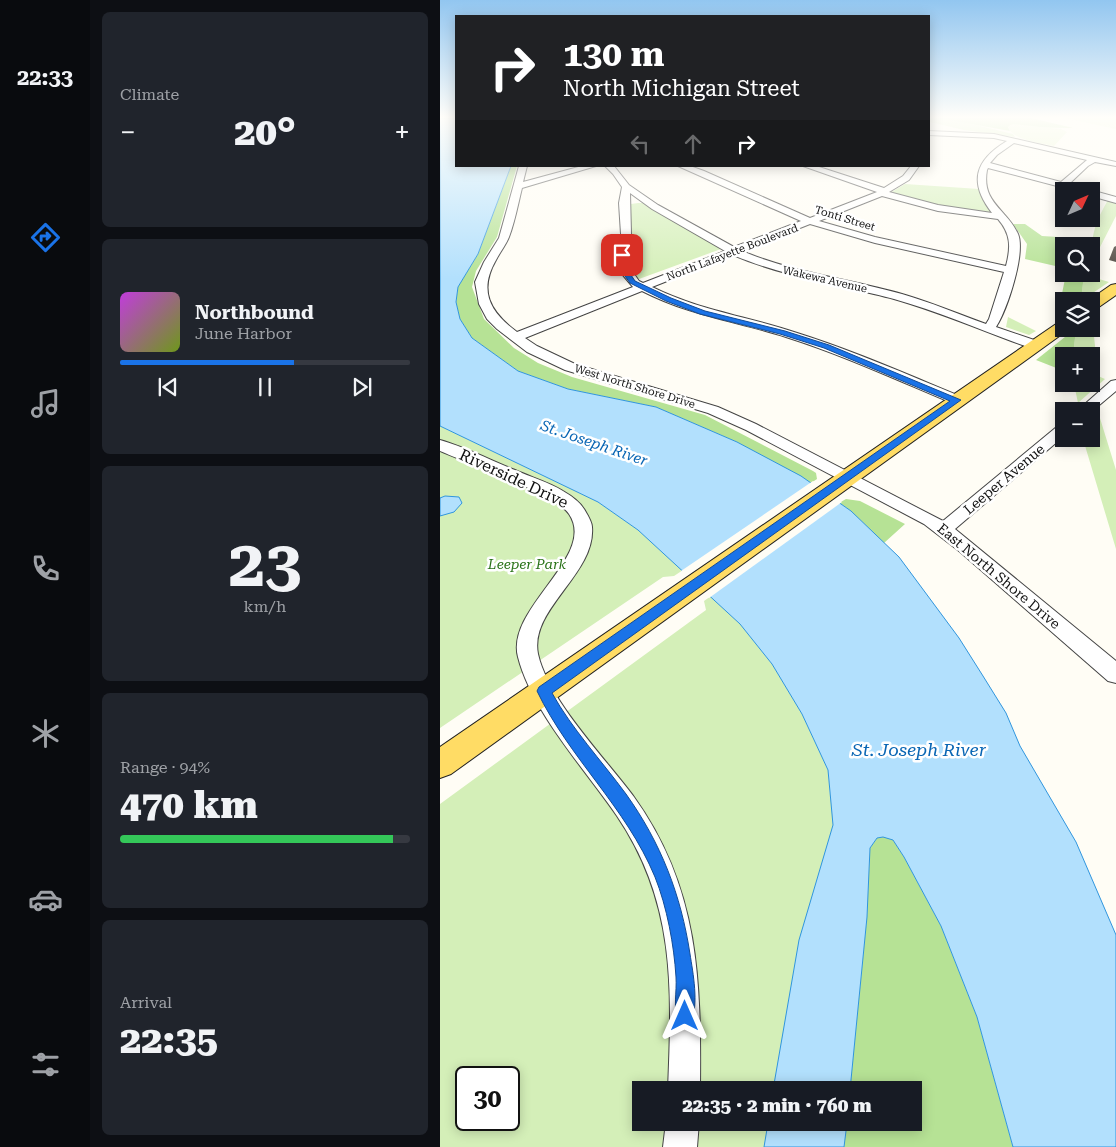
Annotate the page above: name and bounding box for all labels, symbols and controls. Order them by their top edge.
text: 130 m [563,34,664,75]
icon: right [480,35,545,100]
text: 22:33 [17,65,73,90]
text: North Michigan Street [563,76,800,101]
text: Climate [120,85,179,104]
text: 20° [234,110,296,154]
text: − [120,116,136,149]
text: + [394,116,410,149]
icon: left [626,130,654,158]
icon: ahead [679,130,707,158]
icon: right [732,130,760,158]
north arrow [1055,182,1100,228]
map controls [1055,182,1100,447]
street label: Tonti Street [813,203,877,234]
icon: directions [28,220,63,255]
street label: North Lafayette Boulevard [664,221,800,284]
pin [601,234,643,276]
button: search [1055,237,1100,282]
icon: arrive [608,241,636,269]
street label: Wakewa Avenue [781,263,868,296]
button: layers [1055,292,1100,337]
text: Northbound [195,301,314,324]
text: June Harbor [195,324,292,343]
button: + [1055,347,1100,392]
street label: West North Shore Drive [573,362,697,411]
icon: previous [154,373,182,401]
icon: pause [251,373,279,401]
icon: next [348,373,376,401]
icon: music [28,386,63,421]
button: − [1055,402,1100,447]
water label: St. Joseph River [537,416,651,470]
street label: Leeper Avenue [960,440,1048,517]
street label: Riverside Drive [456,445,572,512]
street label: East North Shore Drive [934,520,1064,632]
text: 23 [229,526,301,602]
icon: phone [28,551,63,586]
park label: Leeper Park [487,556,567,572]
text: km/h [244,597,286,616]
icon: climate [28,716,63,751]
water label: St. Joseph River [851,739,987,760]
text: Range · 94% [120,758,210,777]
text: 470 km [120,783,258,827]
icon: car [28,882,63,917]
position arrow [658,989,710,1041]
text: Arrival [120,993,172,1012]
text: 22:35 [120,1018,218,1062]
icon: filters [28,1047,63,1082]
speed limit sign: 30 [455,1066,520,1131]
text: 22:35 · 2 min · 760 m [682,1094,872,1117]

